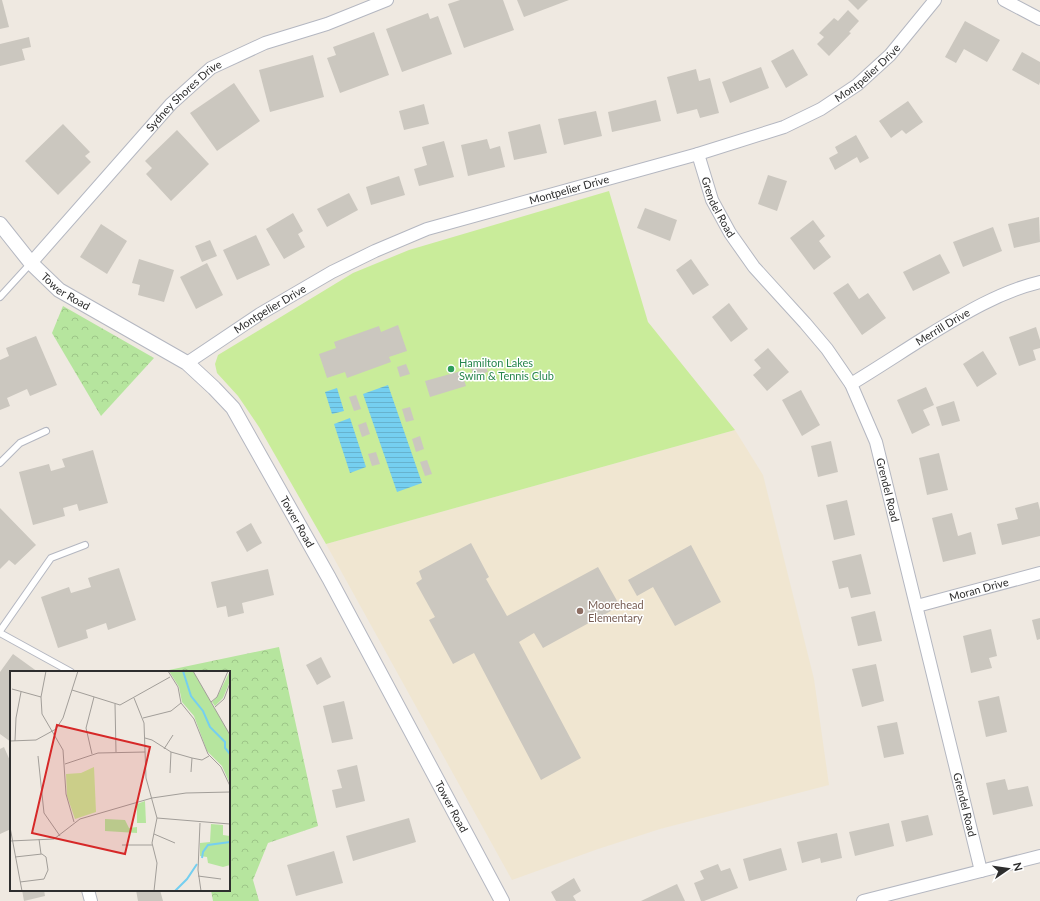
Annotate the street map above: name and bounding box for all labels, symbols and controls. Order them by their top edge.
street label: Montpelier Drive [832,41,902,104]
street label: Sydney Shores Drive [143,57,224,134]
street label: Montpelier Drive [528,172,610,206]
street label: Grendel Road [699,175,738,240]
street label: Tower Road [39,270,93,312]
street label: Montpelier Drive [231,282,308,336]
street label: Merrill Drive [913,305,972,348]
place label: Hamilton Lakes Swim & Tennis Club [459,356,554,382]
marker: Hamilton Lakes Swim & Tennis Club [446,364,456,374]
street label: Grendel Road [874,456,902,523]
street label: Tower Road [278,494,317,549]
street label: Moran Drive [948,575,1010,603]
place label: Moorehead Elementary [588,598,644,624]
marker: Moorehead Elementary [575,606,585,616]
inset map [10,671,230,891]
street label: Grendel Road [951,771,979,838]
street label: Tower Road [433,778,471,834]
north arrow [988,849,1028,889]
text: N [1011,861,1026,872]

